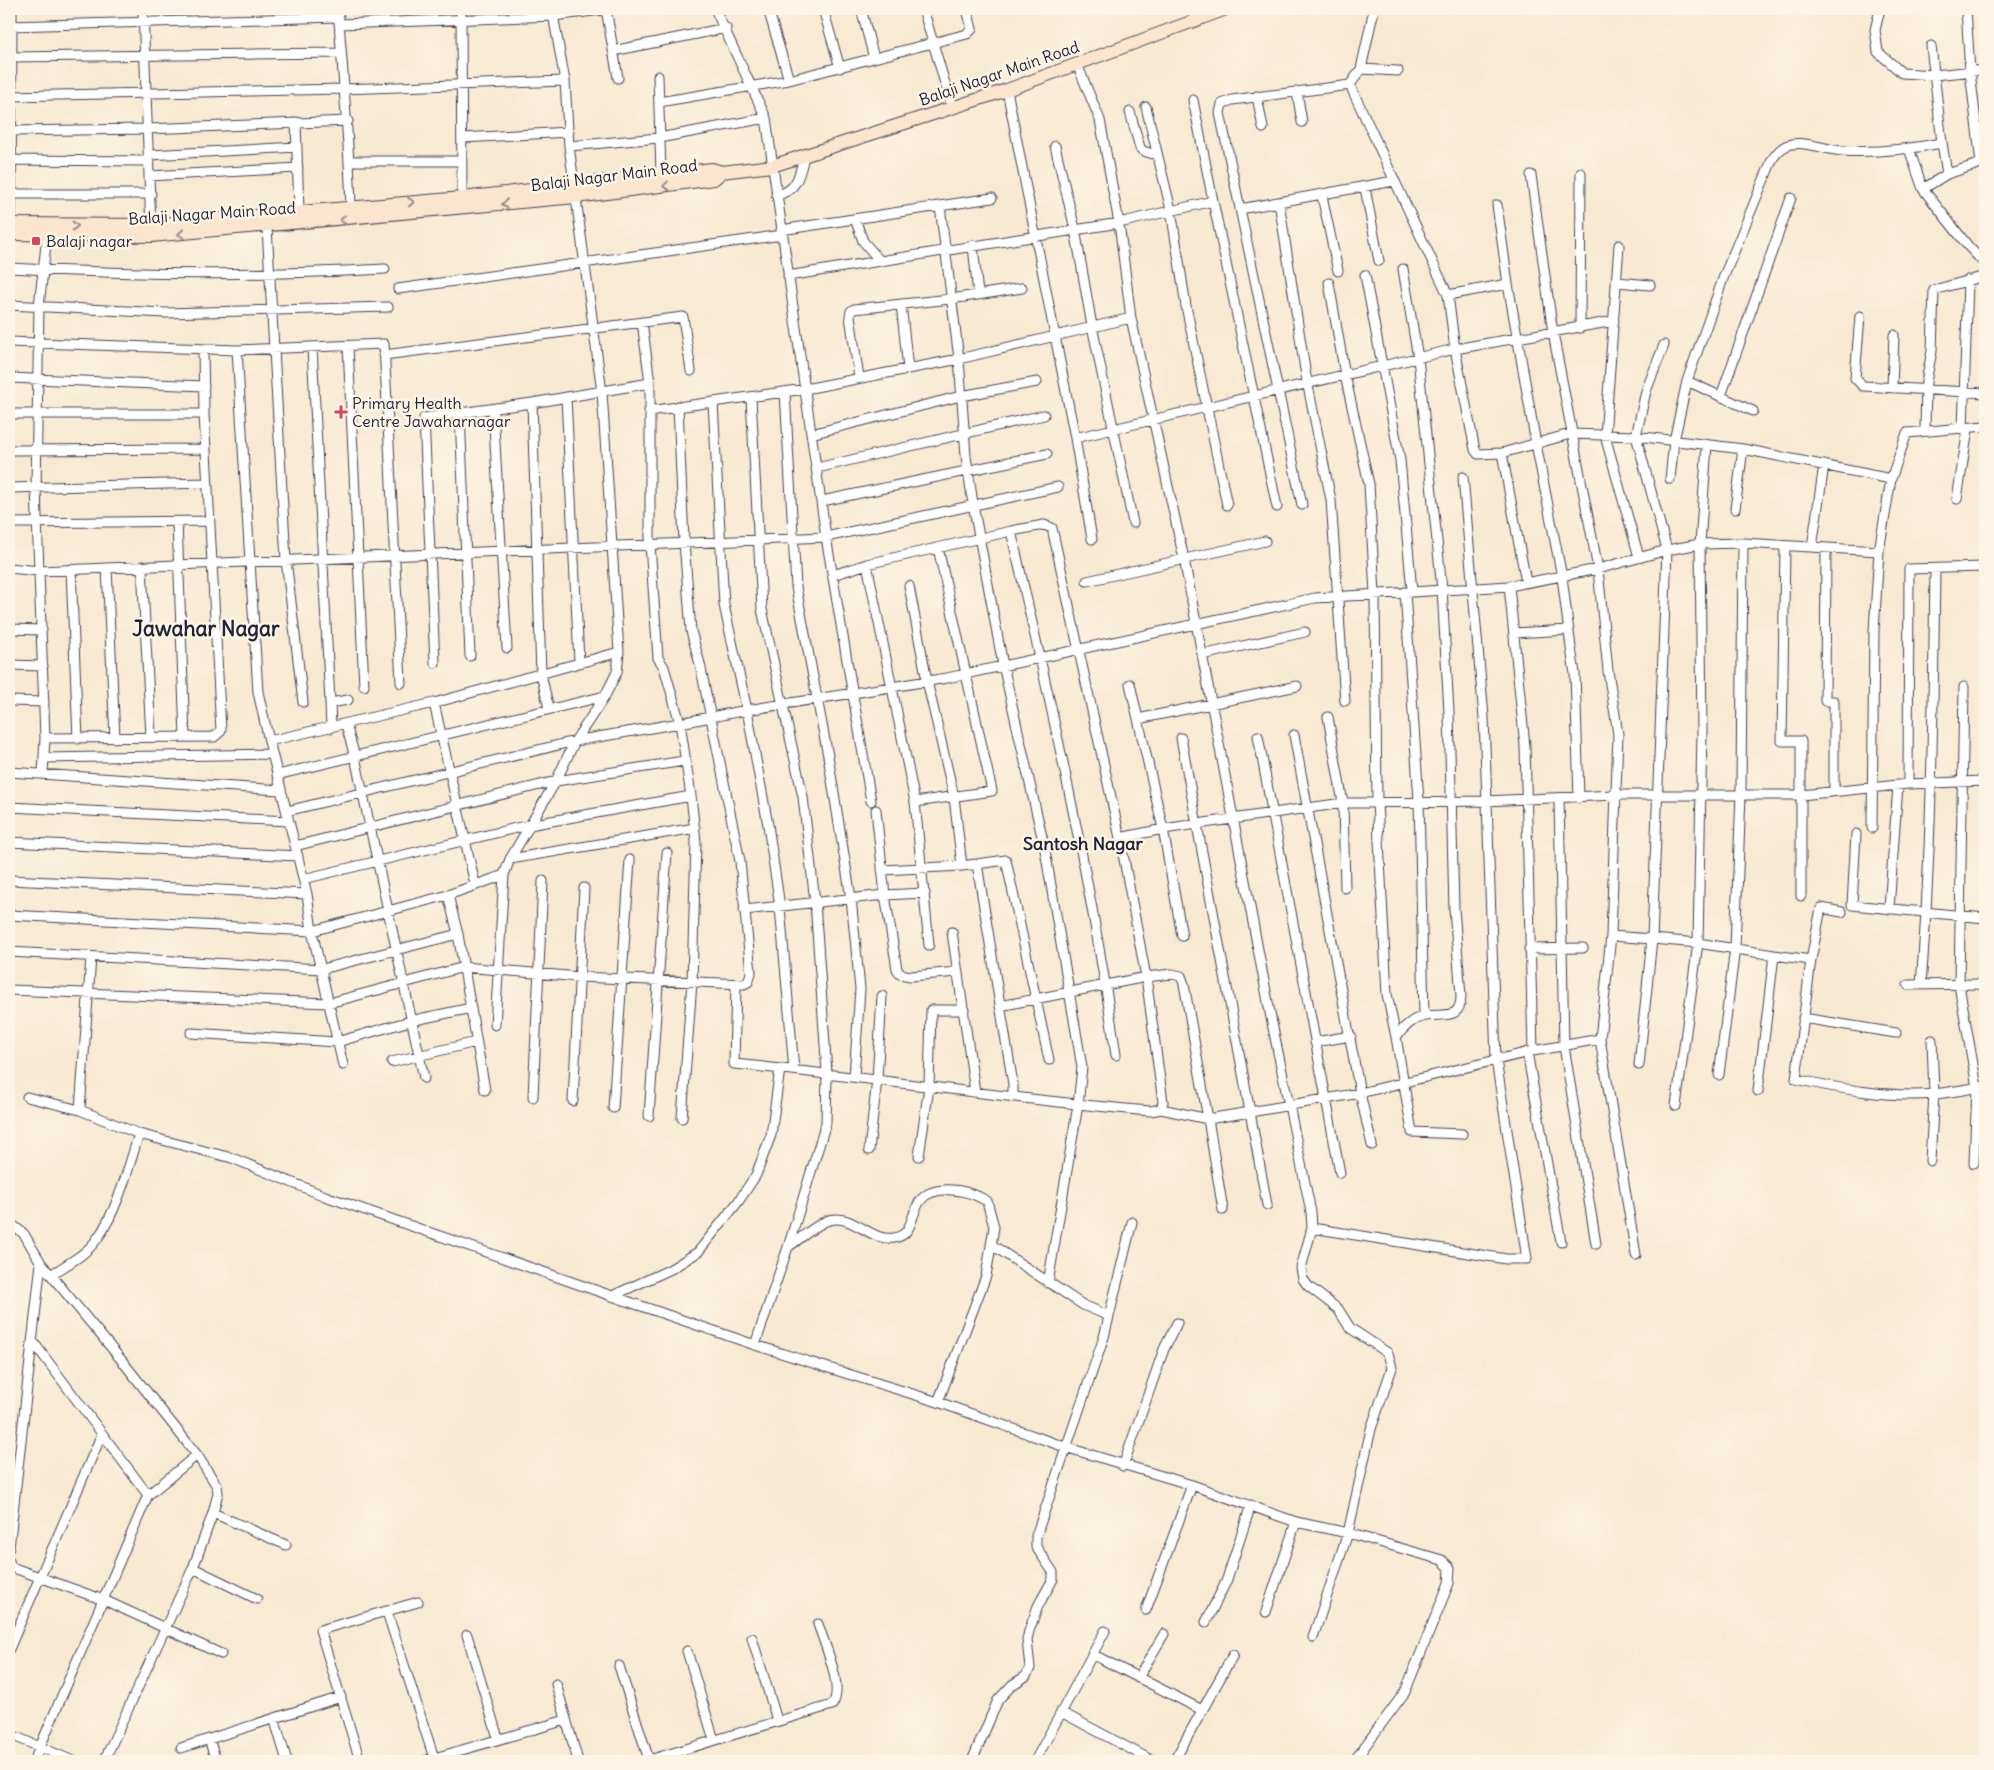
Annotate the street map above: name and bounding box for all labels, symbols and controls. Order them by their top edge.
street label: Balaji Nagar Main Road [916,36,1082,110]
street label: Balaji Nagar Main Road [529,155,699,195]
one-way arrow [662,180,670,191]
street label: Balaji Nagar Main Road [128,197,296,229]
one-way arrow [408,197,416,208]
one-way arrow [500,198,508,209]
one-way arrow [338,214,346,225]
one-way arrow [71,220,79,231]
one-way arrow [177,228,185,239]
place label: Balaji nagar [46,231,133,251]
marker: Balaji nagar [30,235,42,247]
place label: Primary Health Centre Jawaharnagar [352,393,511,431]
marker: Primary Health Centre Jawaharnagar [334,405,348,419]
district label: Jawahar Nagar [132,615,280,642]
district label: Santosh Nagar [1023,832,1144,855]

